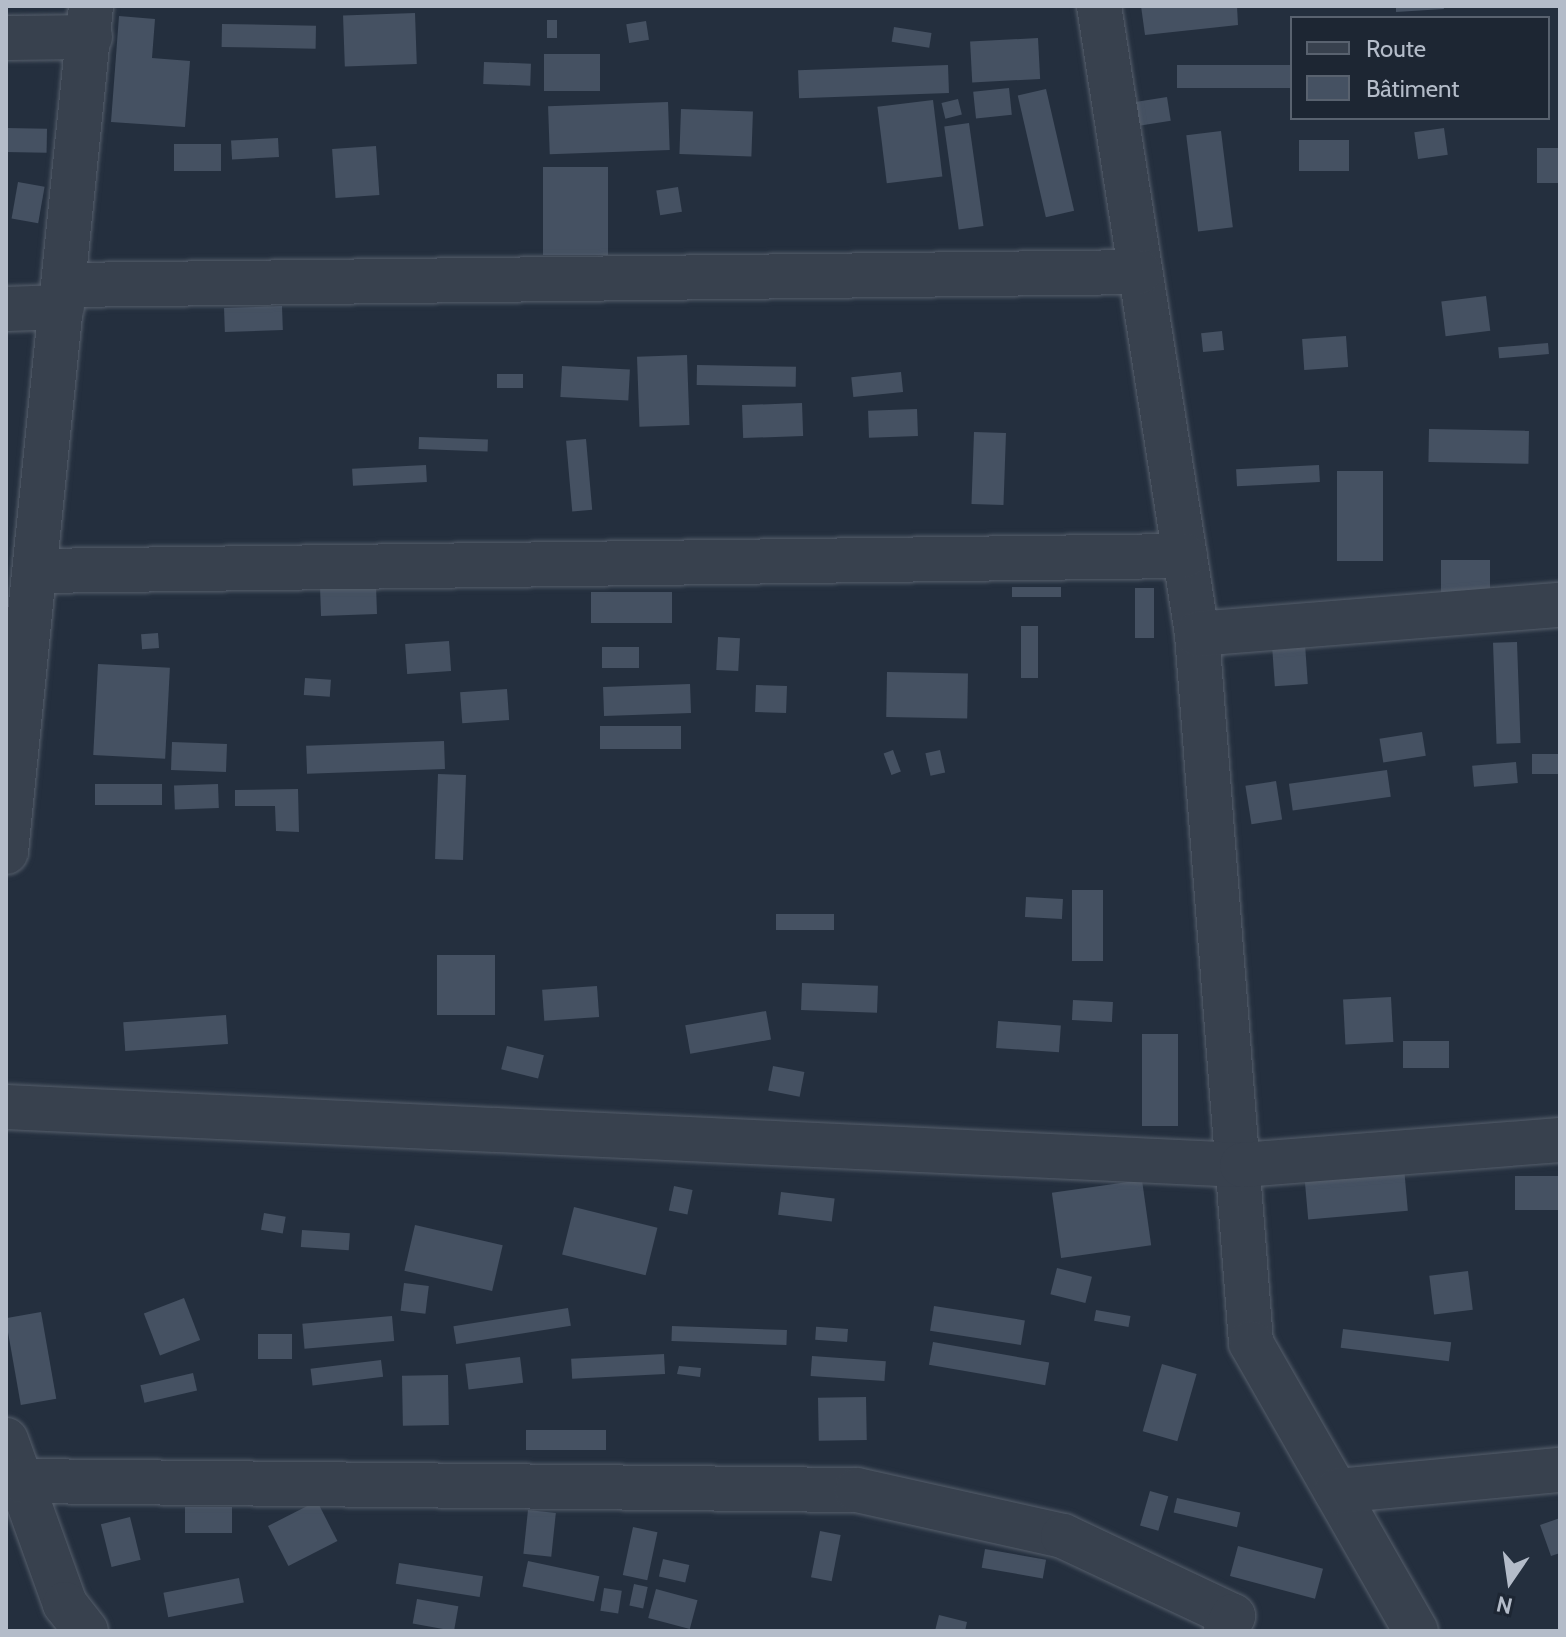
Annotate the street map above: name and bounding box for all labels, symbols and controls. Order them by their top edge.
legend [1290,16,1550,120]
text: Route [1366,34,1426,63]
text: Bâtiment [1366,74,1459,103]
north arrow [1470,1541,1550,1621]
text: N [1494,1590,1515,1620]

